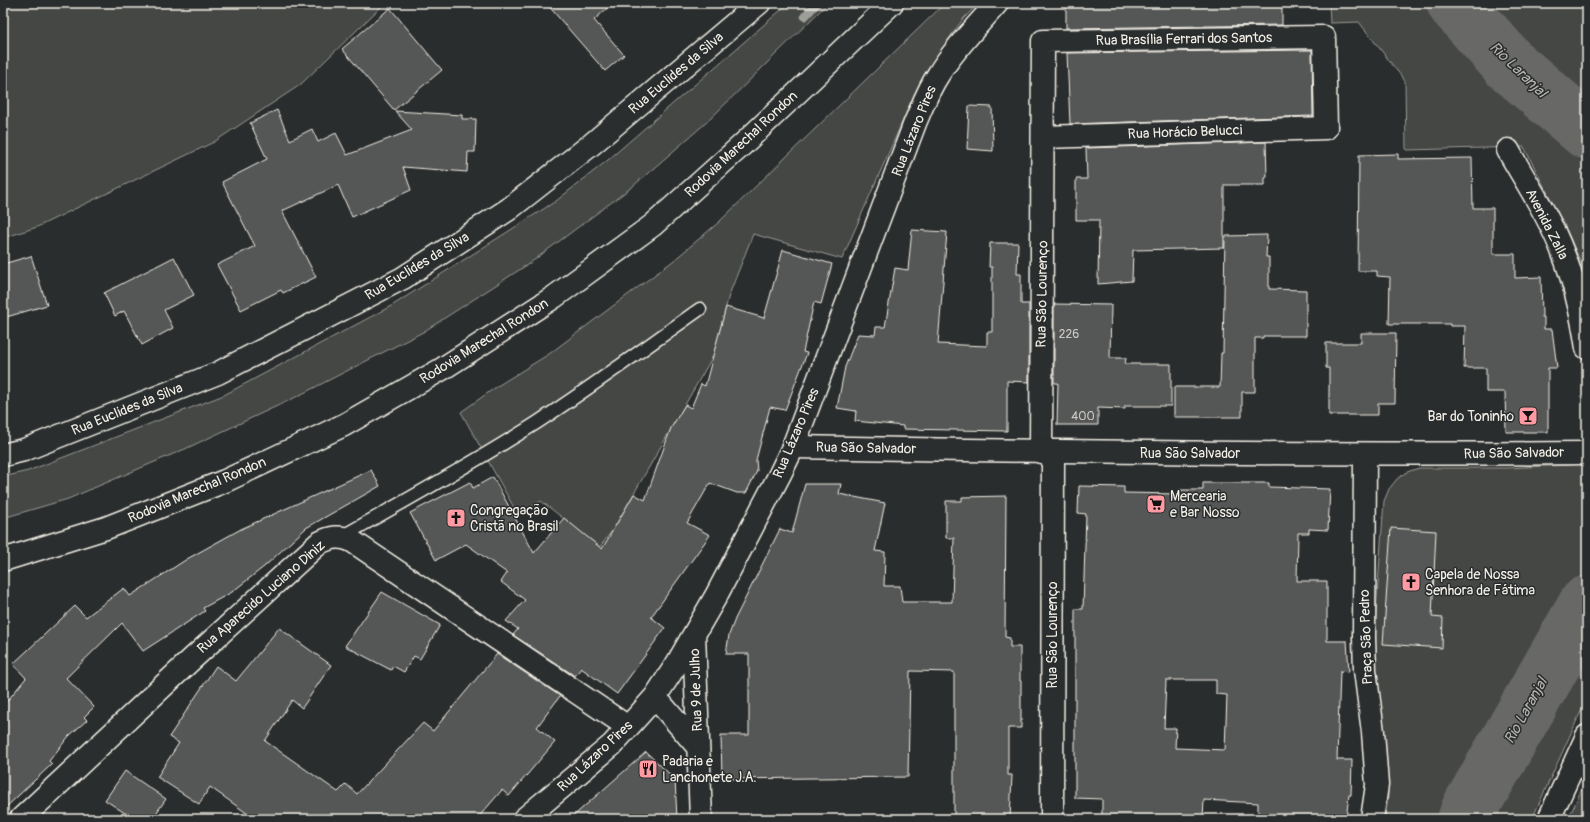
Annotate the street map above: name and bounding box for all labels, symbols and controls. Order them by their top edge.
street label: Rua Euclides da Silva [625,28,727,118]
street label: Rua Brasília Ferrari dos Santos [1096,29,1273,49]
water label: Rio Laranjal [1485,38,1552,103]
street label: Rua Lázaro Pires [888,82,940,179]
street label: Rodovia Marechal Rondon [681,87,801,201]
street label: Rua Horácio Belucci [1127,121,1243,142]
street label: Avenida Zalla [1522,186,1572,262]
street label: Rua Euclides da Silva [362,228,472,304]
street label: Rua São Lourenço [1033,240,1051,348]
street label: Rodovia Marechal Rondon [417,295,551,387]
house number: 226 [1059,327,1079,342]
street label: Rua Euclides da Silva [69,379,185,439]
street label: Rua Lázaro Pires [769,385,823,481]
bar icon: Bar do Toninho [1517,405,1539,427]
place label: Bar do Toninho [1428,408,1514,425]
house number: 400 [1071,409,1095,424]
street label: Rua São Salvador [816,439,916,457]
street label: Rua São Salvador [1464,444,1564,462]
street label: Rua São Salvador [1140,445,1240,462]
street label: Rodovia Marechal Rondon [125,453,269,527]
place label: Mercearia e Bar Nosso [1170,488,1240,521]
supermarket icon: Mercearia e Bar Nosso [1145,493,1167,515]
place label: Congregação Cristã no Brasil [470,502,559,535]
church icon: Congregação Cristã no Brasil [445,507,467,529]
street label: Rua Aparecido Luciano Diniz [194,537,328,657]
place label: Capela de Nossa Senhora de Fátima [1425,566,1535,599]
church icon: Capela de Nossa Senhora de Fátima [1400,571,1422,593]
street label: Rua São Lourenço [1044,581,1061,689]
street label: Praça São Pedro [1356,589,1376,685]
street label: Rua 9 de Julho [686,648,706,732]
water label: Rio Laranjal [1500,673,1553,747]
street label: Rua Lázaro Pires [554,716,637,795]
place label: Padaria e Lanchonete J.A. [662,753,757,786]
restaurant icon: Padaria e Lanchonete J.A. [637,758,659,780]

